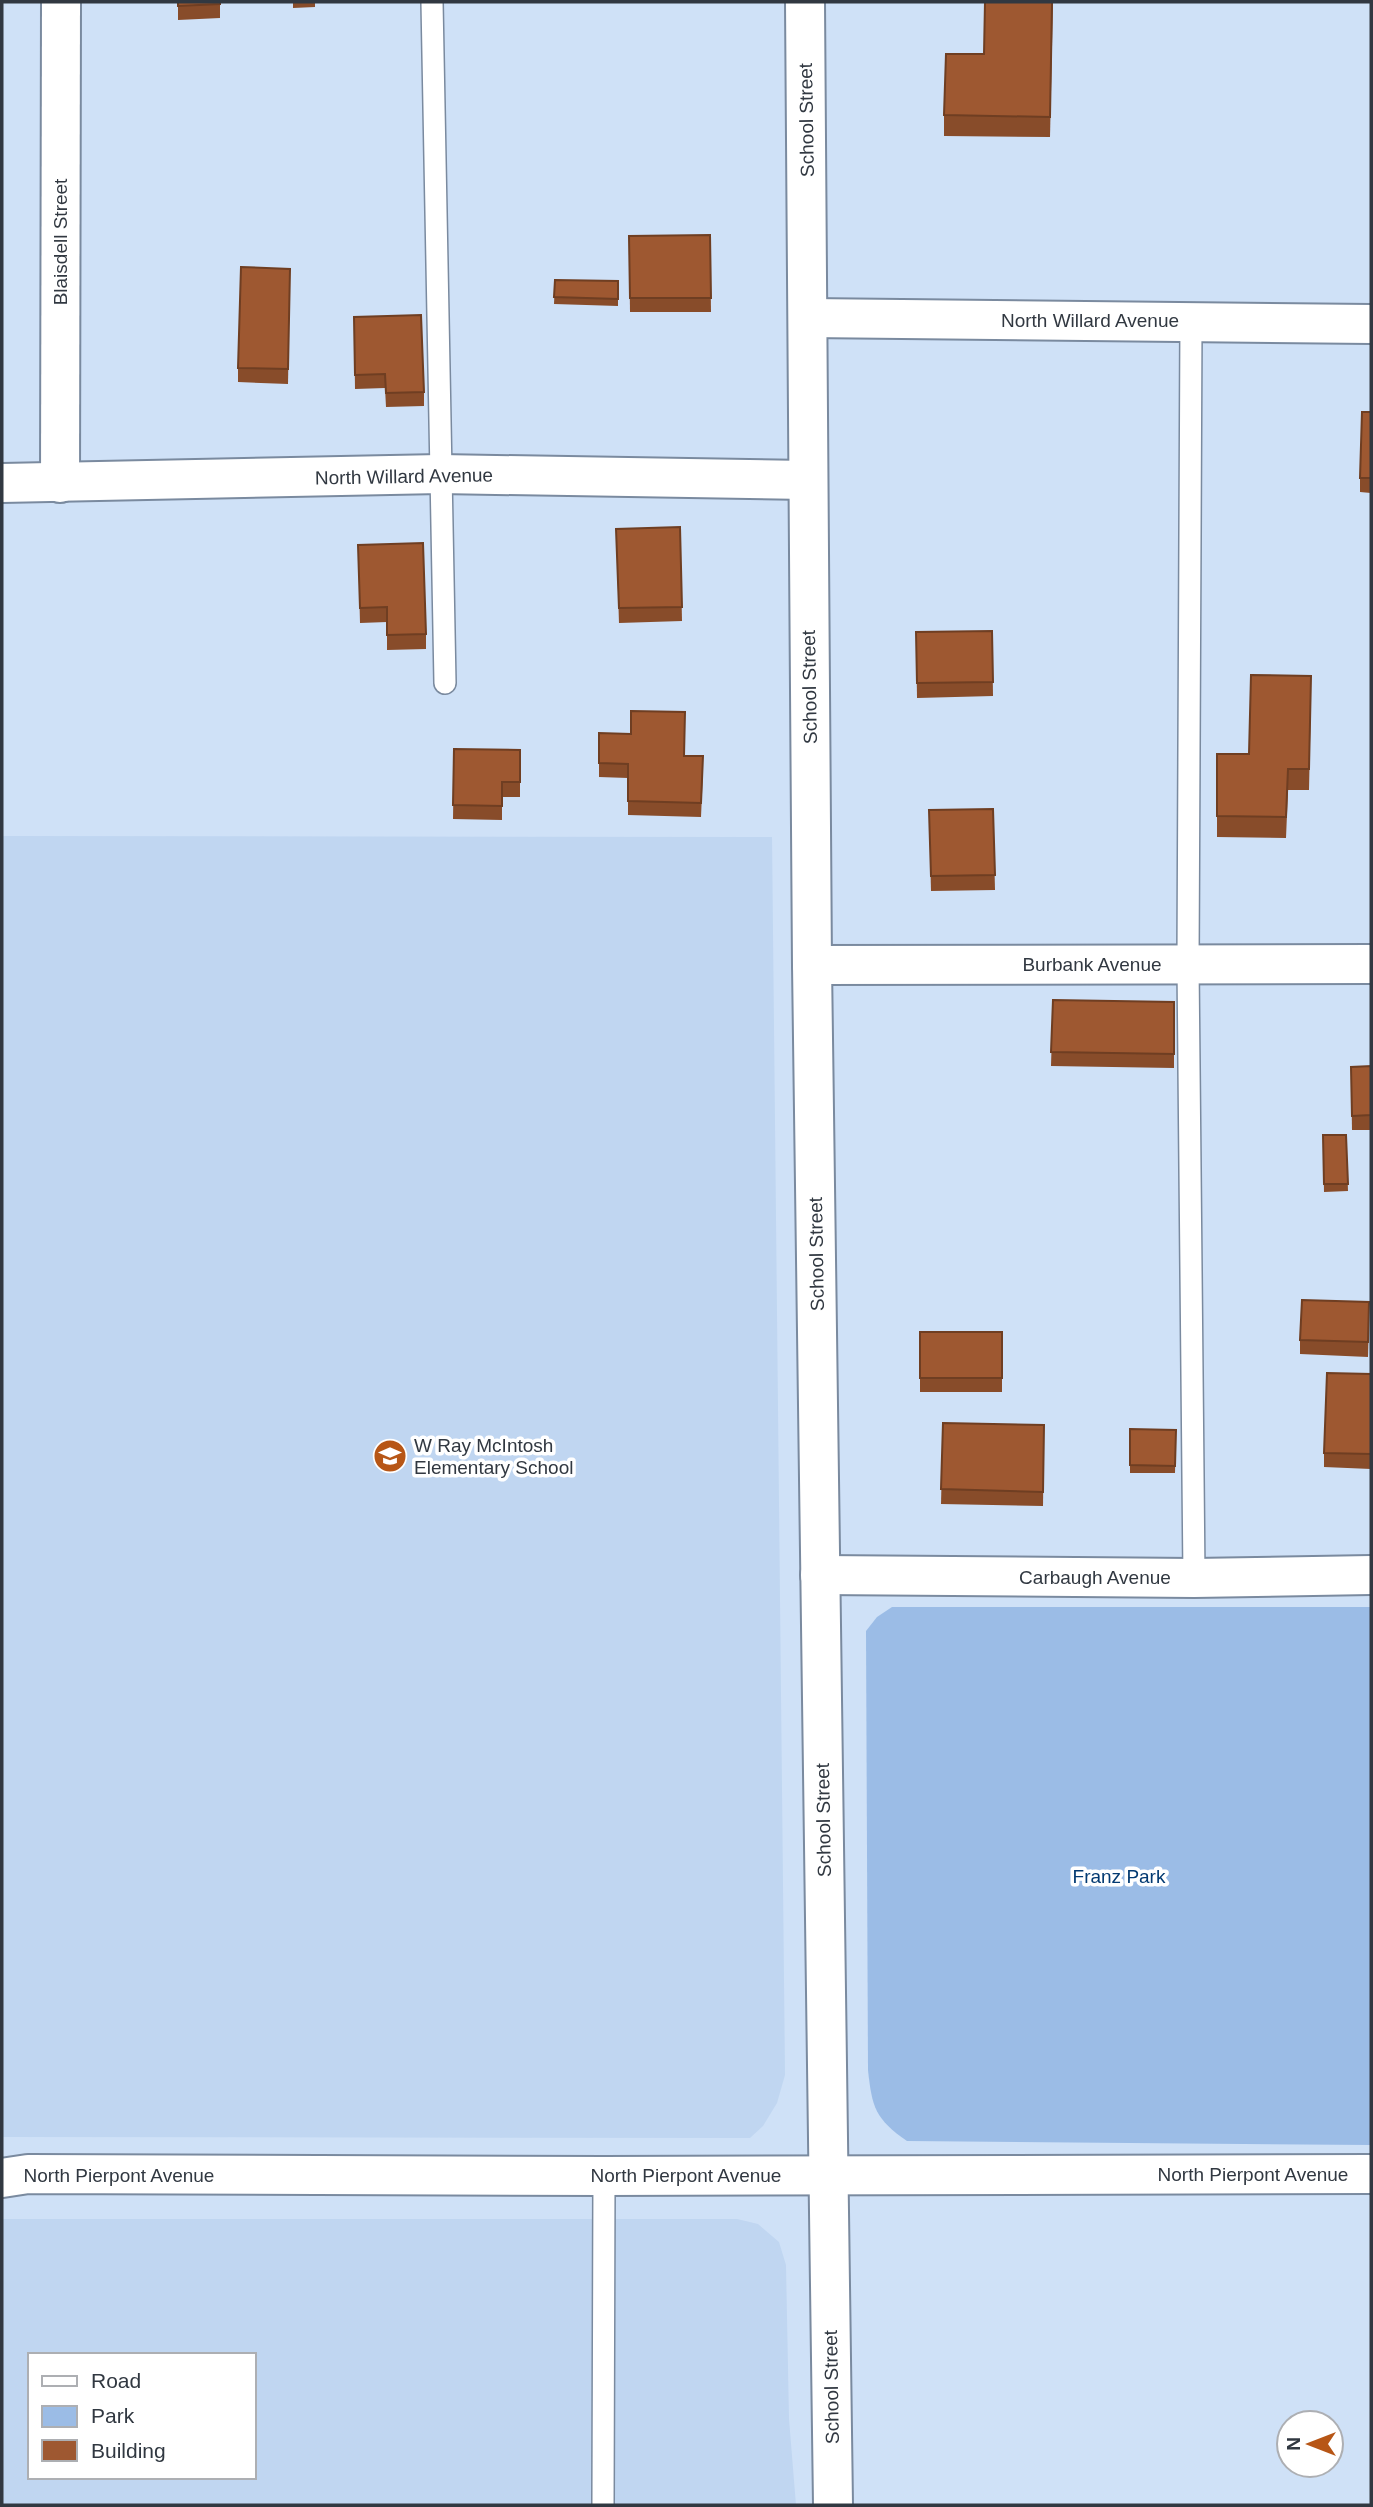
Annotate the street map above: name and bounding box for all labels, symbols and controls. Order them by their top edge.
street label: School Street [795,62,818,177]
street label: Blaisdell Street [50,178,71,305]
street label: North Willard Avenue [1001,310,1179,331]
street label: North Willard Avenue [315,464,493,489]
street label: School Street [798,629,821,744]
street label: Burbank Avenue [1022,954,1162,975]
street label: School Street [805,1196,828,1311]
place label: W Ray McIntosh Elementary School [414,1435,573,1478]
school or university icon: W Ray McIntosh Elementary School [371,1437,409,1475]
street label: Carbaugh Avenue [1019,1567,1171,1588]
street label: School Street [812,1762,835,1877]
park label: Franz Park [1073,1866,1166,1887]
street label: North Pierpont Avenue [1158,2164,1348,2185]
street label: North Pierpont Avenue [24,2165,214,2186]
street label: North Pierpont Avenue [591,2165,781,2186]
street label: School Street [820,2329,843,2444]
legend [28,2353,256,2479]
text: Road [91,2369,141,2392]
text: Park [91,2404,135,2427]
north arrow [1275,2409,1345,2479]
text: N [1283,2437,1304,2451]
text: Building [91,2439,166,2462]

